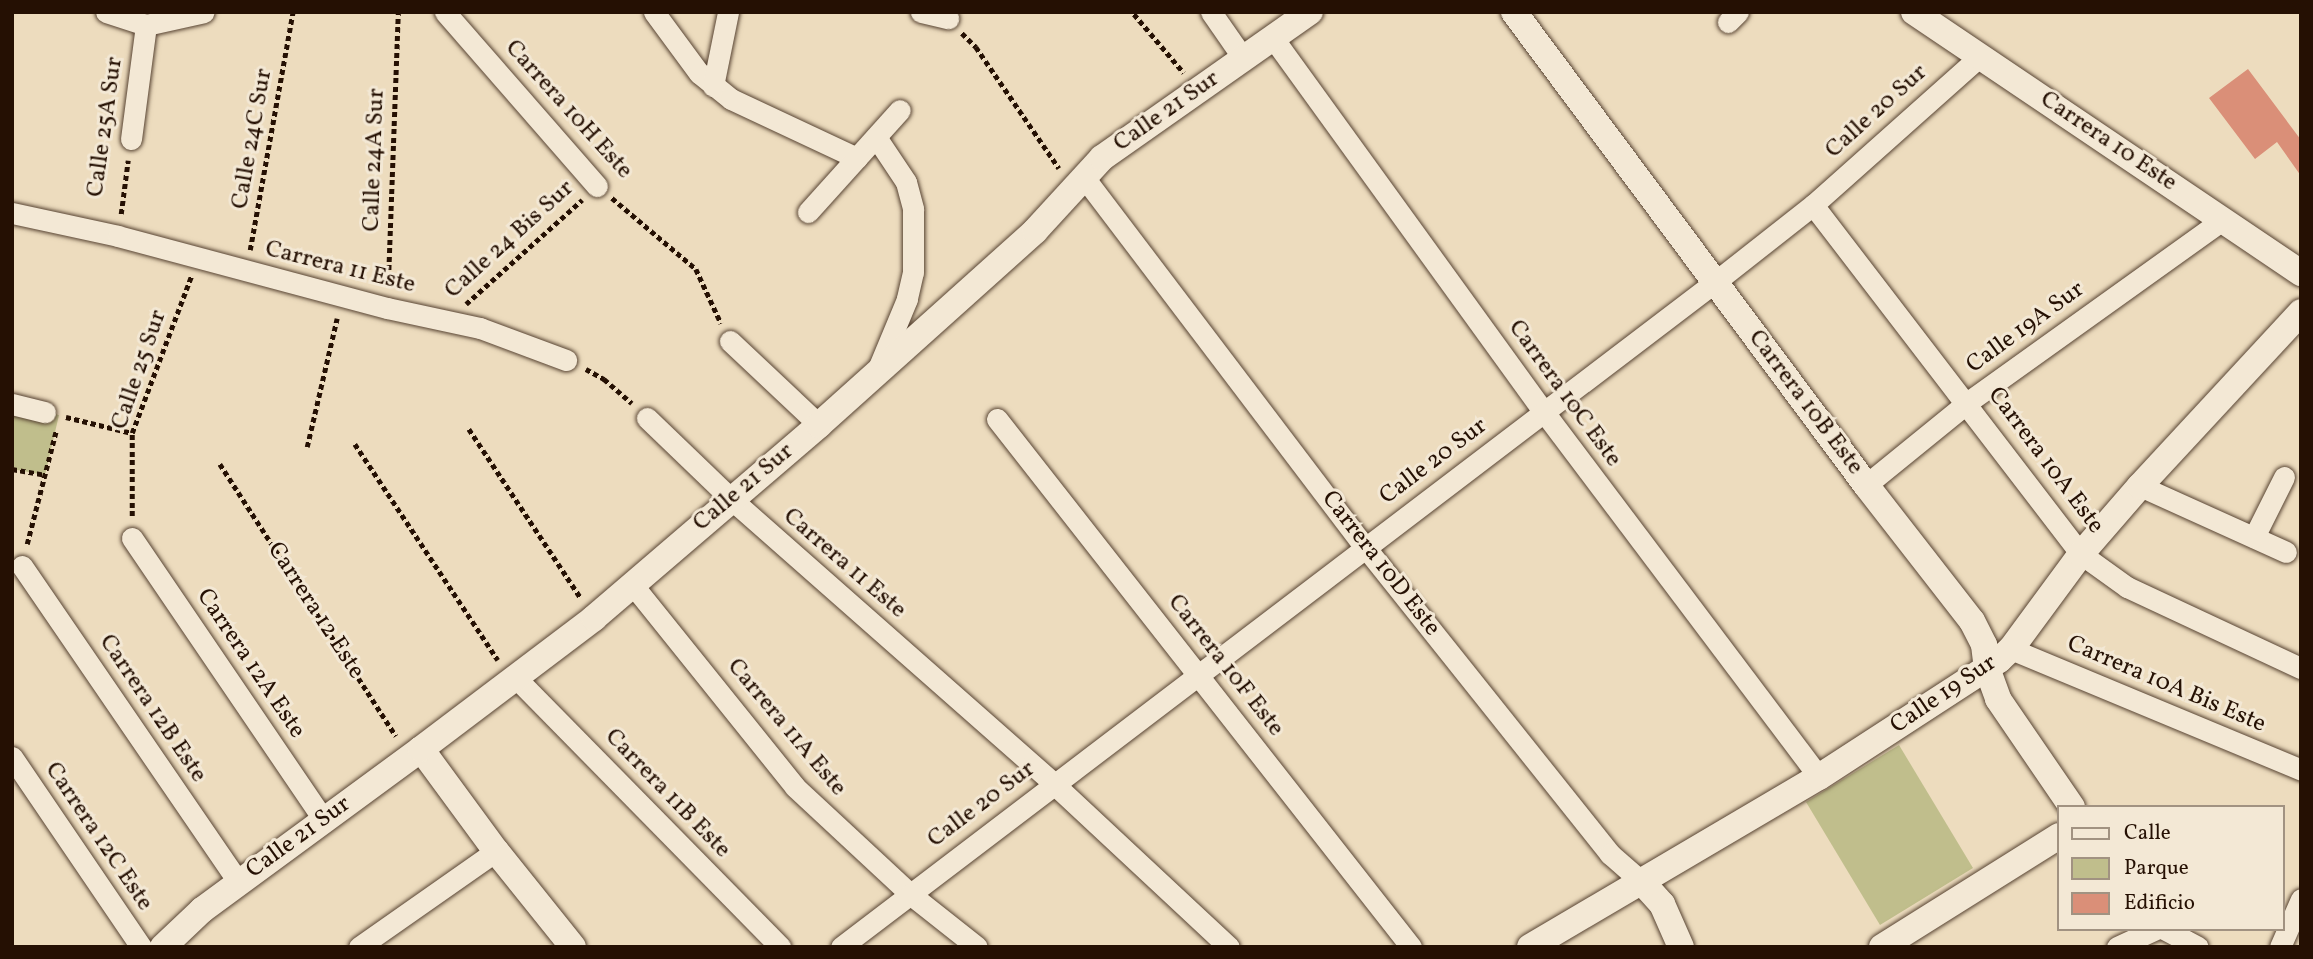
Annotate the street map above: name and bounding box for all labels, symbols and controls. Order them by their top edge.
street label: Carrera 10H Este [498,35,638,185]
street label: Calle 25A Sur [82,55,130,199]
street label: Calle 20 Sur [1820,59,1934,165]
street label: Calle 21 Sur [1109,65,1225,159]
street label: Calle 24C Sur [226,67,280,211]
street label: Carrera 10 Este [2034,86,2182,198]
street label: Calle 24A Sur [358,88,392,232]
street label: Calle 24 Bis Sur [440,175,580,305]
street label: Carrera 11 Este [262,235,418,301]
street label: Calle 19A Sur [1962,276,2090,380]
street label: Calle 25 Sur [106,307,174,433]
street label: Carrera 10C Este [1501,315,1627,473]
street label: Carrera 10B Este [1741,325,1869,481]
street label: Carrera 10A Este [1981,382,2109,540]
street label: Calle 20 Sur [1375,412,1493,512]
street label: Calle 21 Sur [688,438,800,538]
street label: Carrera 10D Este [1314,486,1446,642]
street label: Carrera 11 Este [777,503,911,625]
street label: Carrera 12 Este [260,537,370,685]
street label: Carrera 12A Este [189,584,311,744]
street label: Carrera 10F Este [1161,589,1289,743]
street label: Carrera 12B Este [92,630,212,788]
street label: Carrera 10A Bis Este [2062,630,2270,740]
street label: Calle 19 Sur [1886,649,2002,741]
street label: Carrera 11A Este [720,653,852,803]
street label: Carrera 11B Este [598,723,736,865]
street label: Calle 20 Sur [923,755,1041,855]
street label: Carrera 12C Este [38,757,158,917]
street label: Calle 21 Sur [241,790,357,886]
legend [2058,805,2285,931]
text: Calle [2124,819,2171,848]
text: Parque [2124,854,2189,883]
text: Edificio [2124,889,2195,918]

